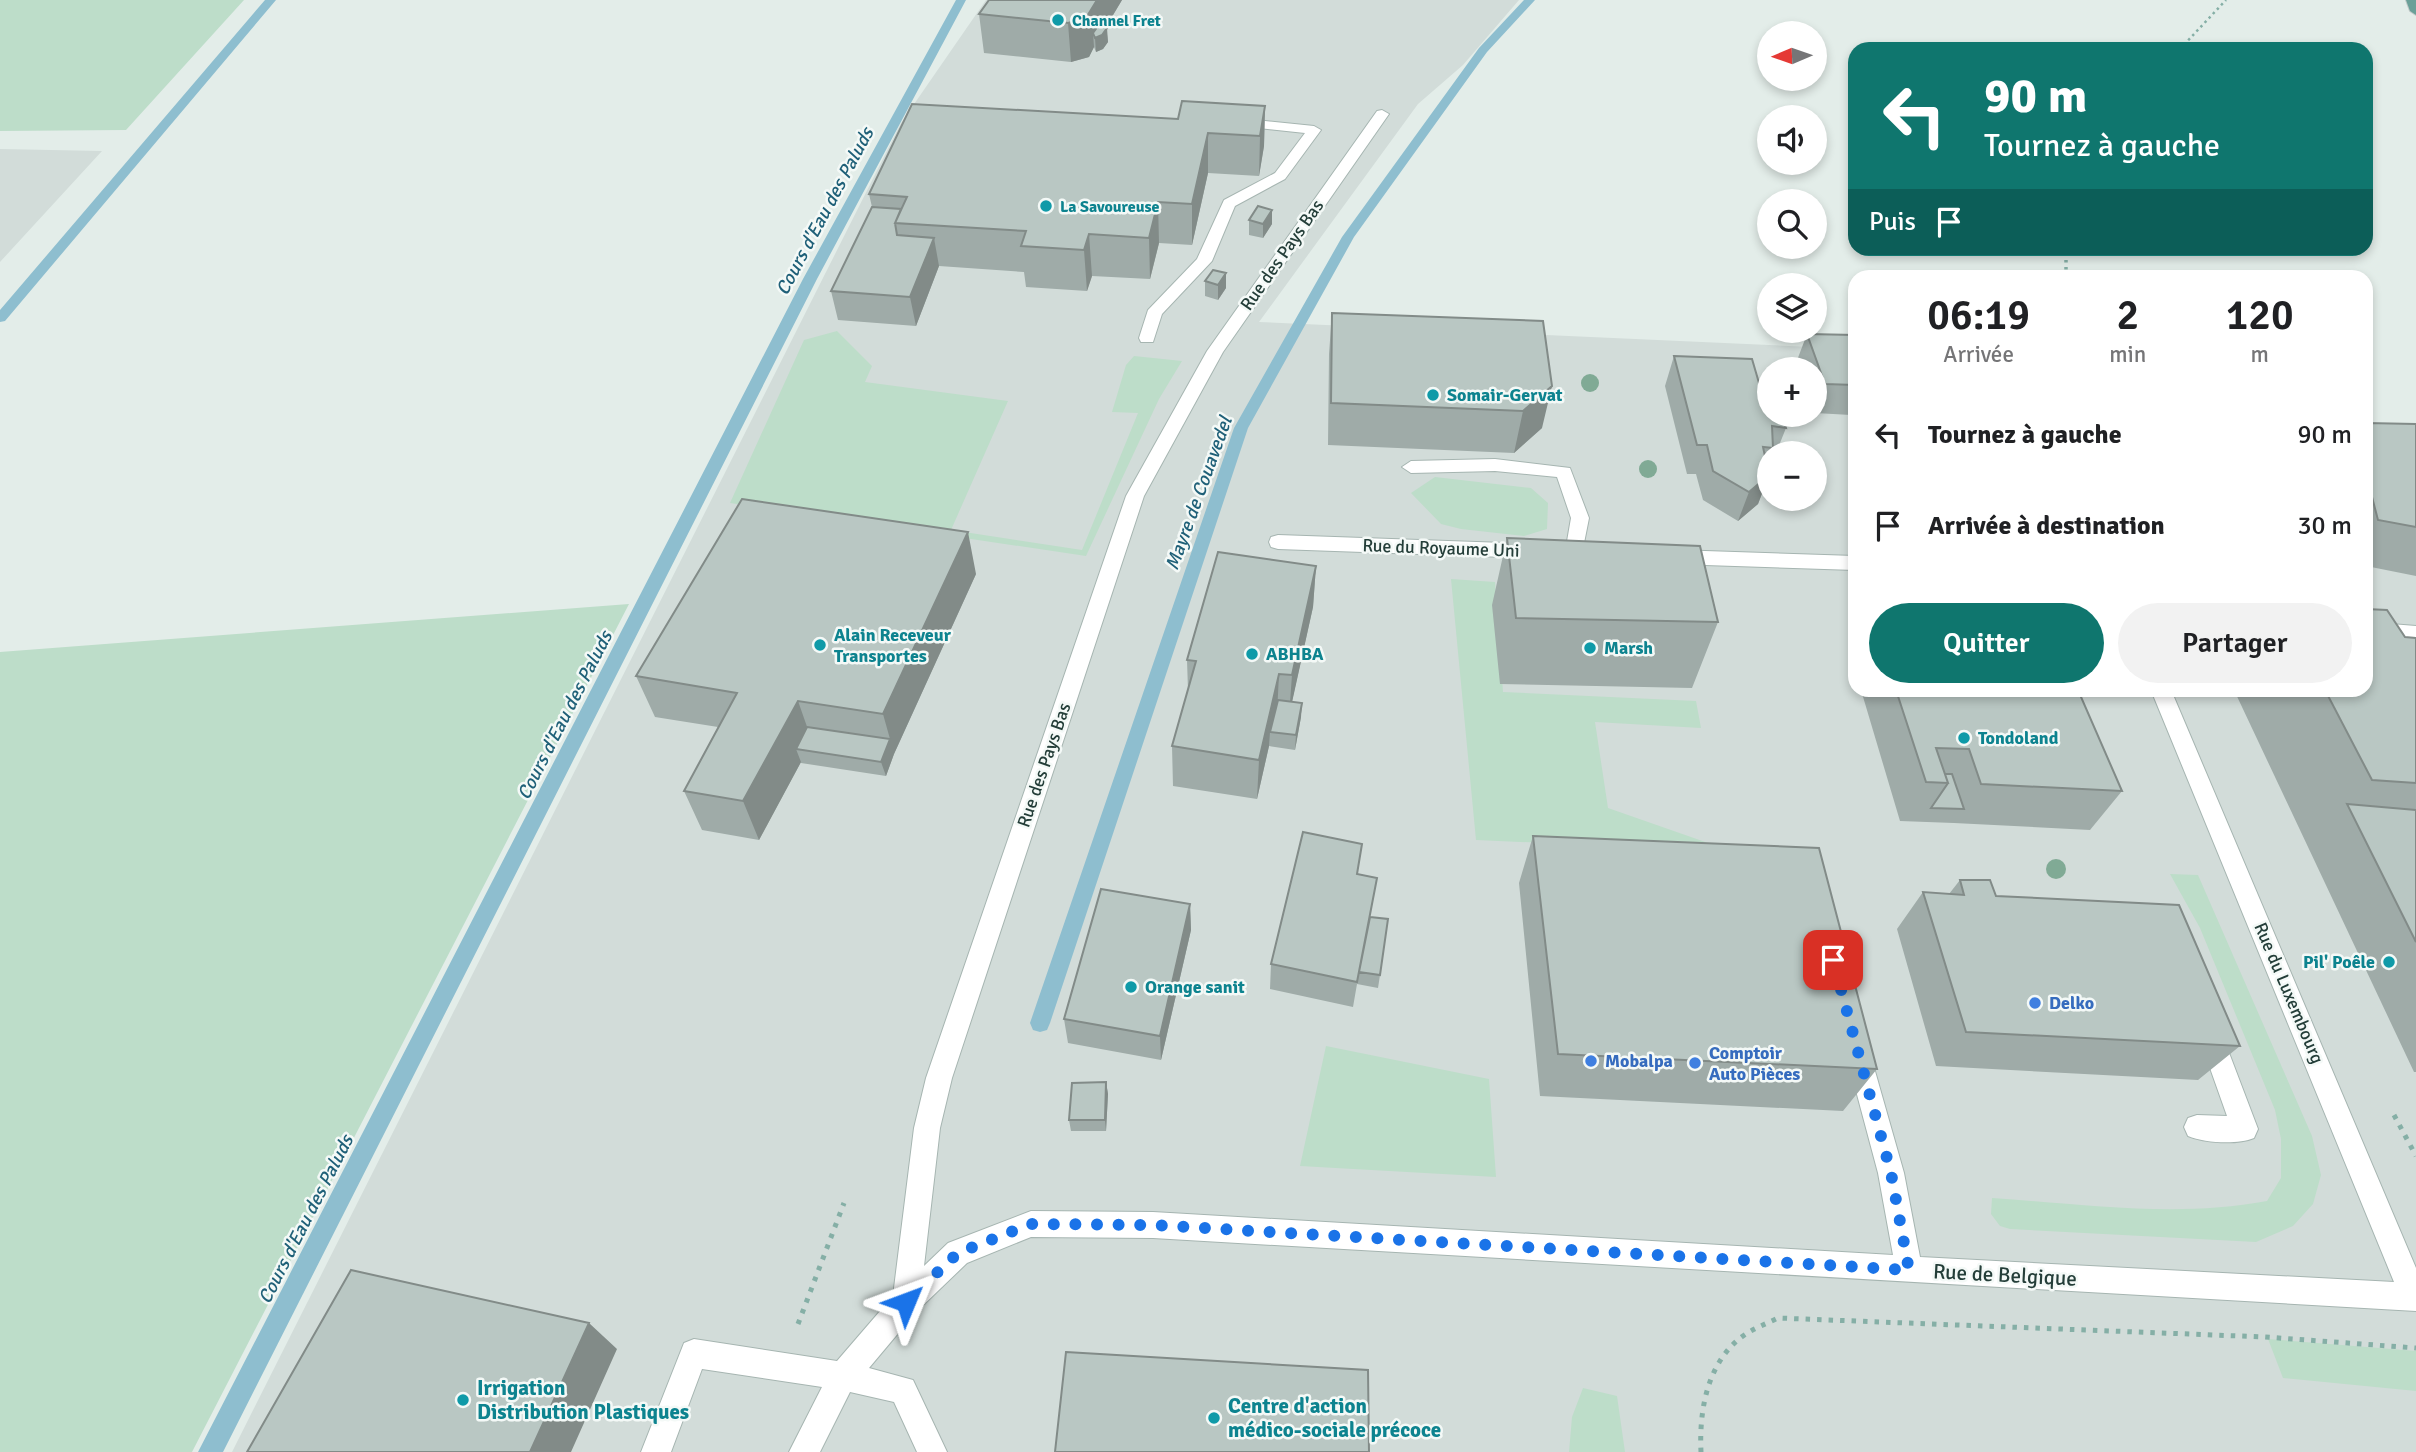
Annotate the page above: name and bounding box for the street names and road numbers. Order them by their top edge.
street label: Rue des Pays Bas [1236,195,1328,315]
street label: Rue du Royaume Uni [1362,534,1520,562]
street label: Rue des Pays Bas [1012,700,1076,830]
street label: Rue du Luxembourg [2249,919,2329,1067]
street label: Rue de Belgique [1932,1258,2078,1292]

